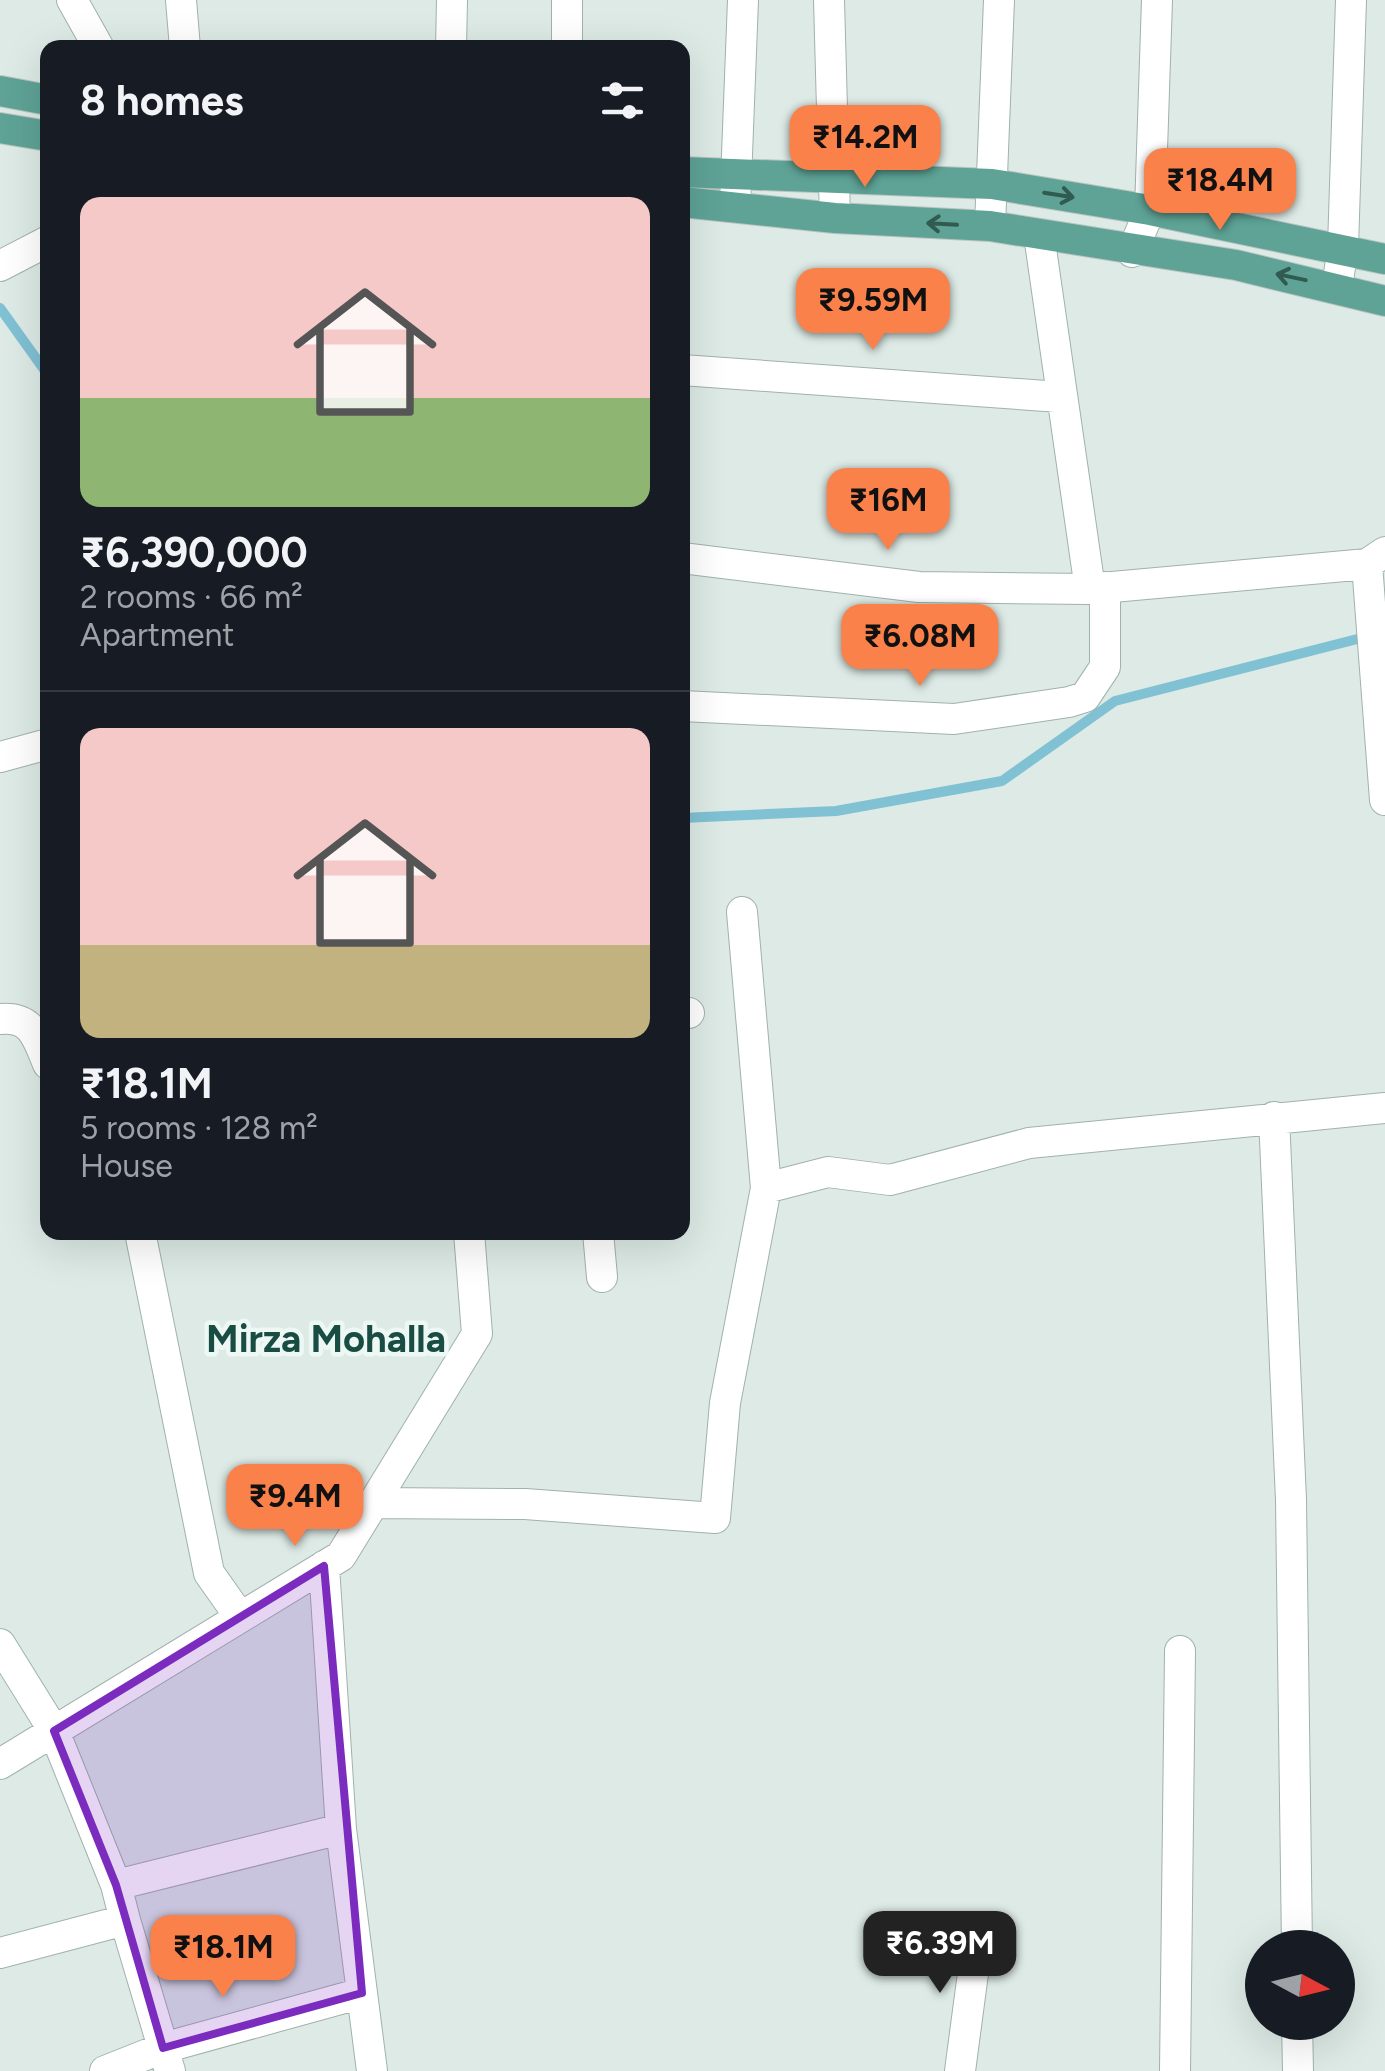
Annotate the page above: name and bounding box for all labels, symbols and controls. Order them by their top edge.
icon: filters [595,73,650,128]
text: 8 homes [80,75,244,126]
pin: ₹14.2M [784,105,946,190]
text: ₹14.2M [812,118,918,156]
pin: ₹18.4M [1139,148,1301,233]
text: ₹18.4M [1166,161,1274,199]
one-way arrow [1042,186,1075,205]
one-way arrow [927,214,959,233]
icon: home [275,262,455,442]
one-way arrow [1276,267,1308,285]
pin: ₹9.59M [792,268,954,353]
text: ₹9.59M [818,281,928,319]
pin: ₹16M [829,468,947,553]
text: ₹16M [849,481,927,519]
text: ₹6,390,000 [80,527,308,578]
text: 2 rooms · 66 m² [80,578,303,616]
pin: ₹6.08M [839,604,1001,689]
text: Apartment [80,616,234,654]
text: ₹6.08M [863,617,977,655]
icon: home [275,793,455,973]
text: ₹18.1M [80,1058,213,1109]
text: 5 rooms · 128 m² [80,1109,318,1147]
text: House [80,1147,173,1185]
district label: Mirza Mohalla [206,1316,446,1362]
pin: ₹9.4M [225,1464,365,1549]
text: ₹9.4M [248,1477,342,1515]
pin: ₹6.39M [859,1911,1021,1996]
pin: ₹18.1M [142,1915,304,2000]
text: ₹6.39M [885,1924,995,1962]
text: ₹18.1M [172,1928,274,1966]
north arrow [1245,1930,1355,2040]
map controls [1245,1930,1355,2040]

